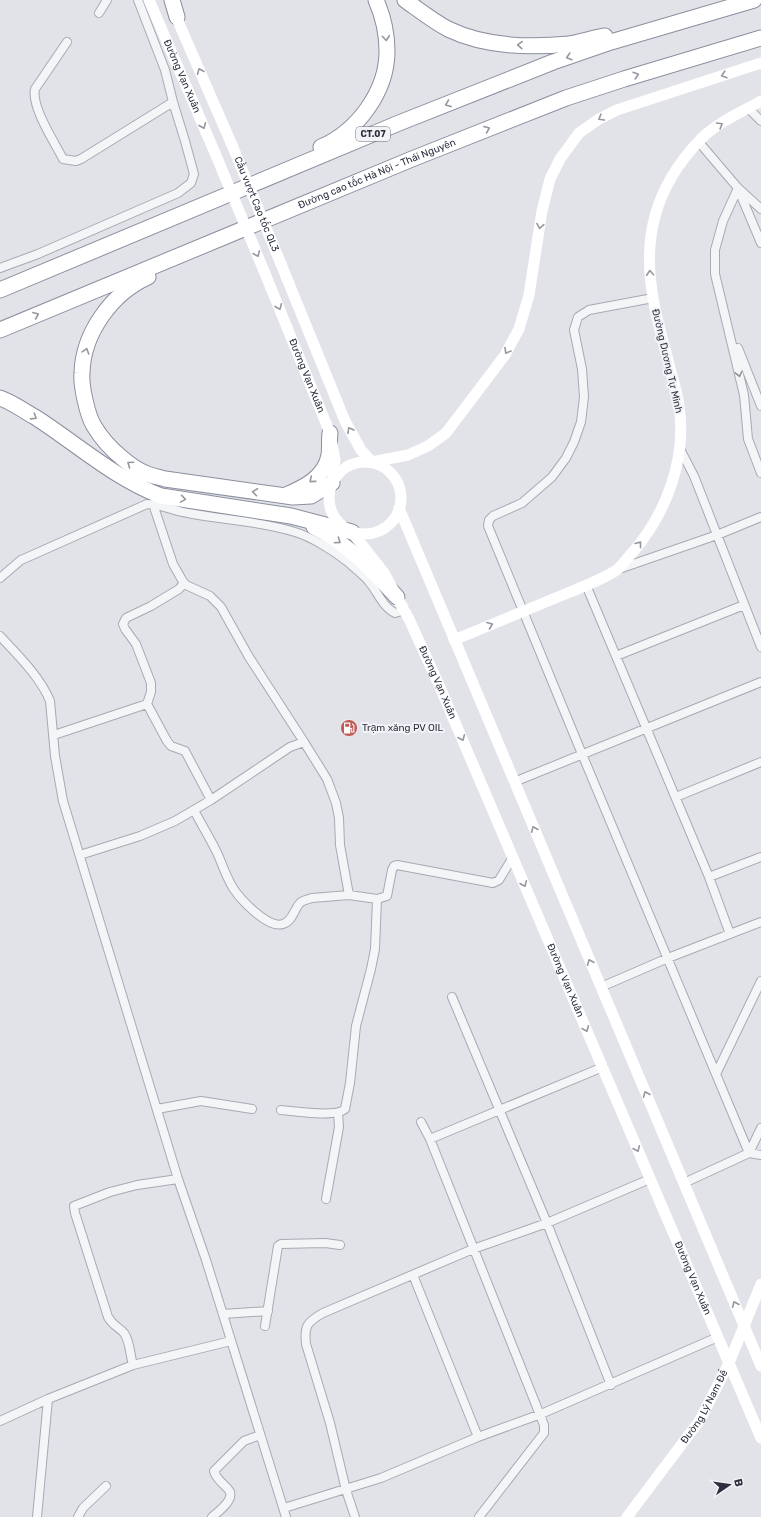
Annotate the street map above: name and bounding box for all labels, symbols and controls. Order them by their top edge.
one-way arrow [381,35,390,41]
street label: Đường Vạn Xuân [161,38,203,115]
one-way arrow [517,41,523,49]
one-way arrow [566,52,573,60]
one-way arrow [196,67,204,74]
one-way arrow [721,70,728,79]
one-way arrow [632,71,639,80]
one-way arrow [445,99,452,107]
one-way arrow [598,113,606,121]
one-way arrow [198,122,206,129]
one-way arrow [716,123,723,130]
one-way arrow [484,126,491,134]
road number: CT.07 [356,127,390,141]
street label: Đường cao tốc Hà Nội - Thái Nguyên [296,136,457,212]
street label: Cầu vượt Cao tốc QL3 [231,155,281,254]
one-way arrow [536,223,545,230]
one-way arrow [252,249,260,257]
one-way arrow [646,270,654,276]
one-way arrow [274,303,282,311]
street label: Đường Dương Tự Minh [649,308,685,414]
one-way arrow [32,312,39,320]
street label: Đường Vạn Xuân [286,337,327,414]
one-way arrow [81,347,89,354]
one-way arrow [505,347,512,354]
one-way arrow [735,371,743,378]
one-way arrow [30,412,37,420]
one-way arrow [348,427,355,435]
one-way arrow [127,461,134,469]
one-way arrow [310,476,317,483]
one-way arrow [252,488,258,497]
one-way arrow [180,494,186,503]
one-way arrow [333,537,340,544]
one-way arrow [634,542,641,549]
one-way arrow [487,621,494,629]
street label: Đường Vạn Xuân [416,644,459,721]
fuel station icon: Trạm xăng PV OIL [339,718,359,738]
place label: Trạm xăng PV OIL [362,722,443,734]
one-way arrow [457,734,465,742]
one-way arrow [531,826,539,834]
one-way arrow [519,879,527,887]
street label: Đường Vạn Xuân [544,942,586,1019]
one-way arrow [587,958,595,965]
one-way arrow [581,1025,589,1032]
one-way arrow [643,1091,651,1098]
one-way arrow [633,1145,641,1152]
street label: Đường Vạn Xuân [672,1240,714,1317]
one-way arrow [732,1301,740,1309]
street label: Đường Lý Nam Đế [678,1367,731,1446]
north arrow [709,1465,749,1505]
text: B [731,1478,746,1488]

